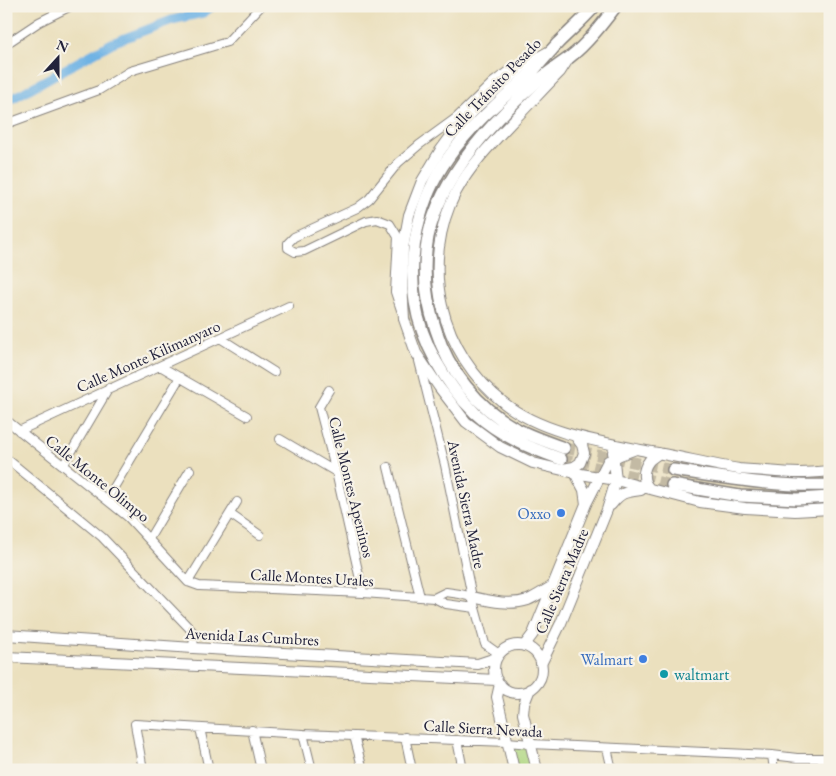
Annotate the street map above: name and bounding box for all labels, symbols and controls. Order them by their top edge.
north arrow [32,32,82,82]
street label: Calle Tránsito Pesado [439,33,546,142]
text: N [54,35,72,57]
street label: Calle Monte Kilimanyaro [73,315,224,398]
street label: Calle Montes Apeninos [324,414,379,560]
street label: Calle Monte Olimpo [41,430,154,527]
street label: Avenida Sierra Madre [442,437,490,570]
place label: Oxxo [518,503,551,524]
marker: Oxxo [555,507,567,519]
street label: Calle Sierra Madre [530,525,593,637]
street label: Calle Montes Urales [250,564,374,591]
street label: Avenida Las Cumbres [183,622,320,650]
place label: Walmart [581,649,633,670]
marker: Walmart [637,653,649,665]
place label: waltmart [674,664,729,685]
marker: waltmart [658,668,670,680]
street label: Calle Sierra Nevada [423,715,544,742]

